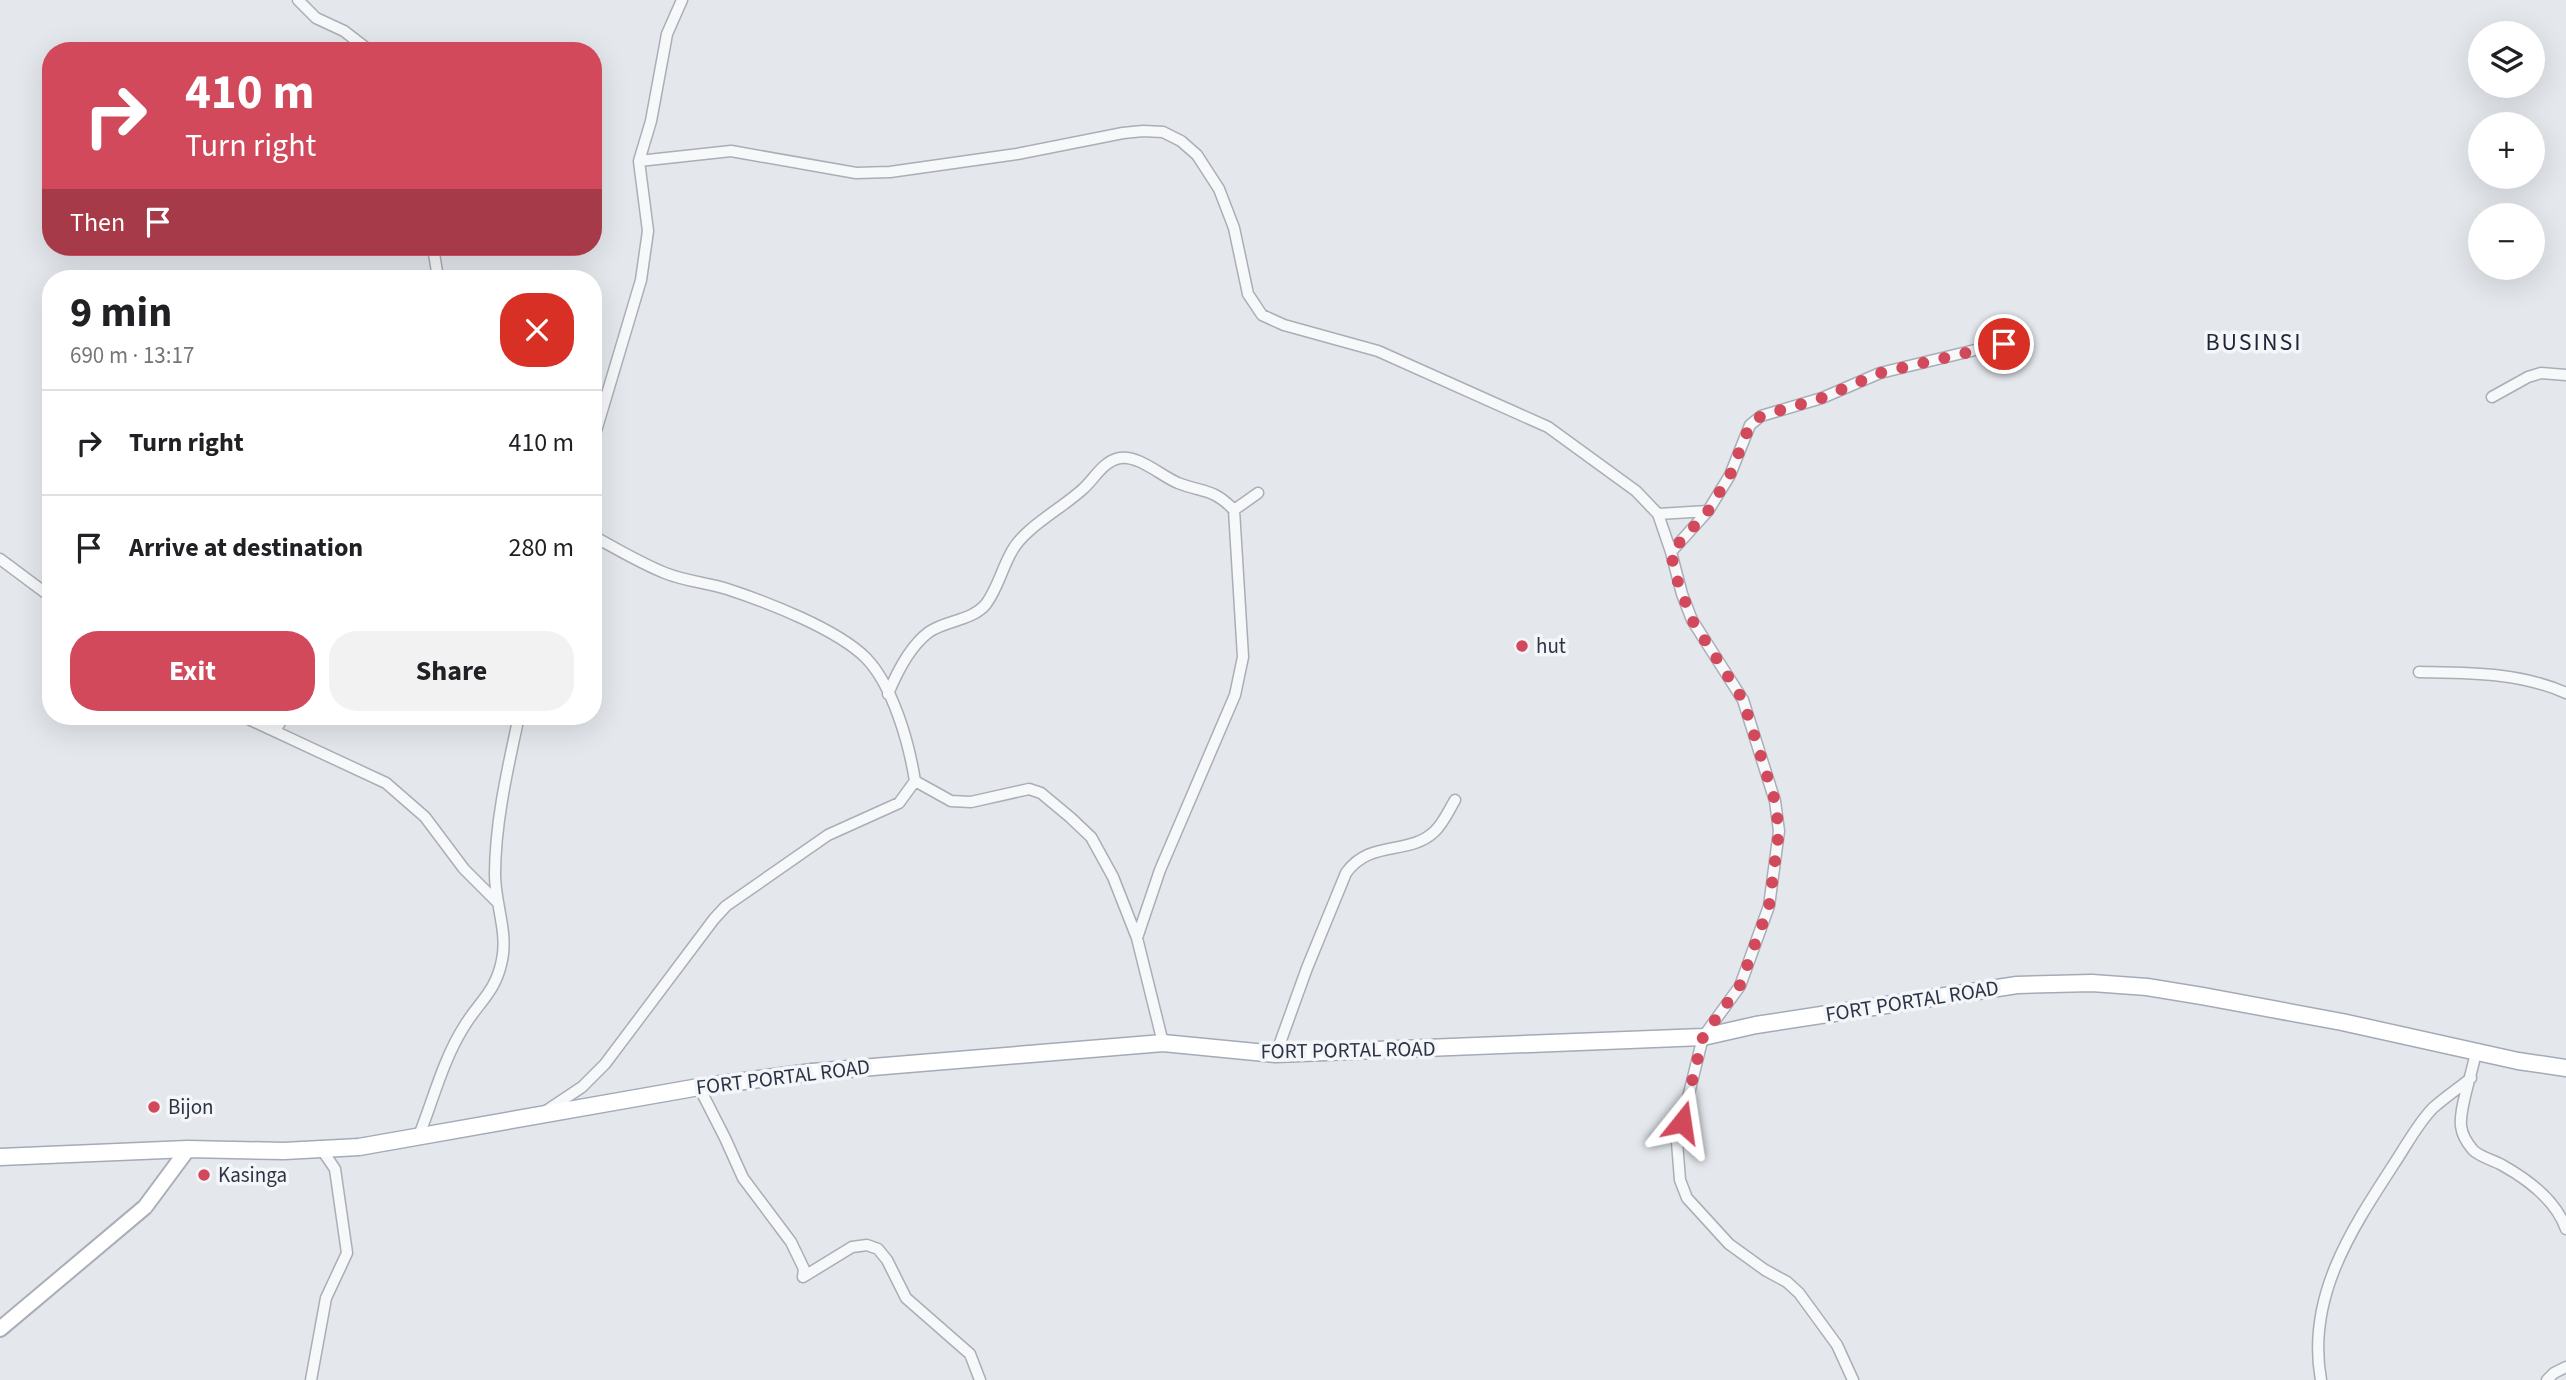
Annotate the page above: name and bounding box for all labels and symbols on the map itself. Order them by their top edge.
pin [1974,314,2034,374]
district label: BUSINSI [2205,325,2303,360]
place label: hut [1536,631,1566,661]
marker: hut [1514,638,1530,654]
street label: FORT PORTAL ROAD [1823,973,2001,1029]
street label: FORT PORTAL ROAD [1260,1033,1436,1067]
street label: FORT PORTAL ROAD [694,1051,872,1103]
position arrow [1645,1085,1719,1159]
place label: Bijon [168,1092,214,1122]
marker: Bijon [146,1099,162,1115]
place label: Kasinga [218,1160,287,1190]
marker: Kasinga [196,1167,212,1183]

